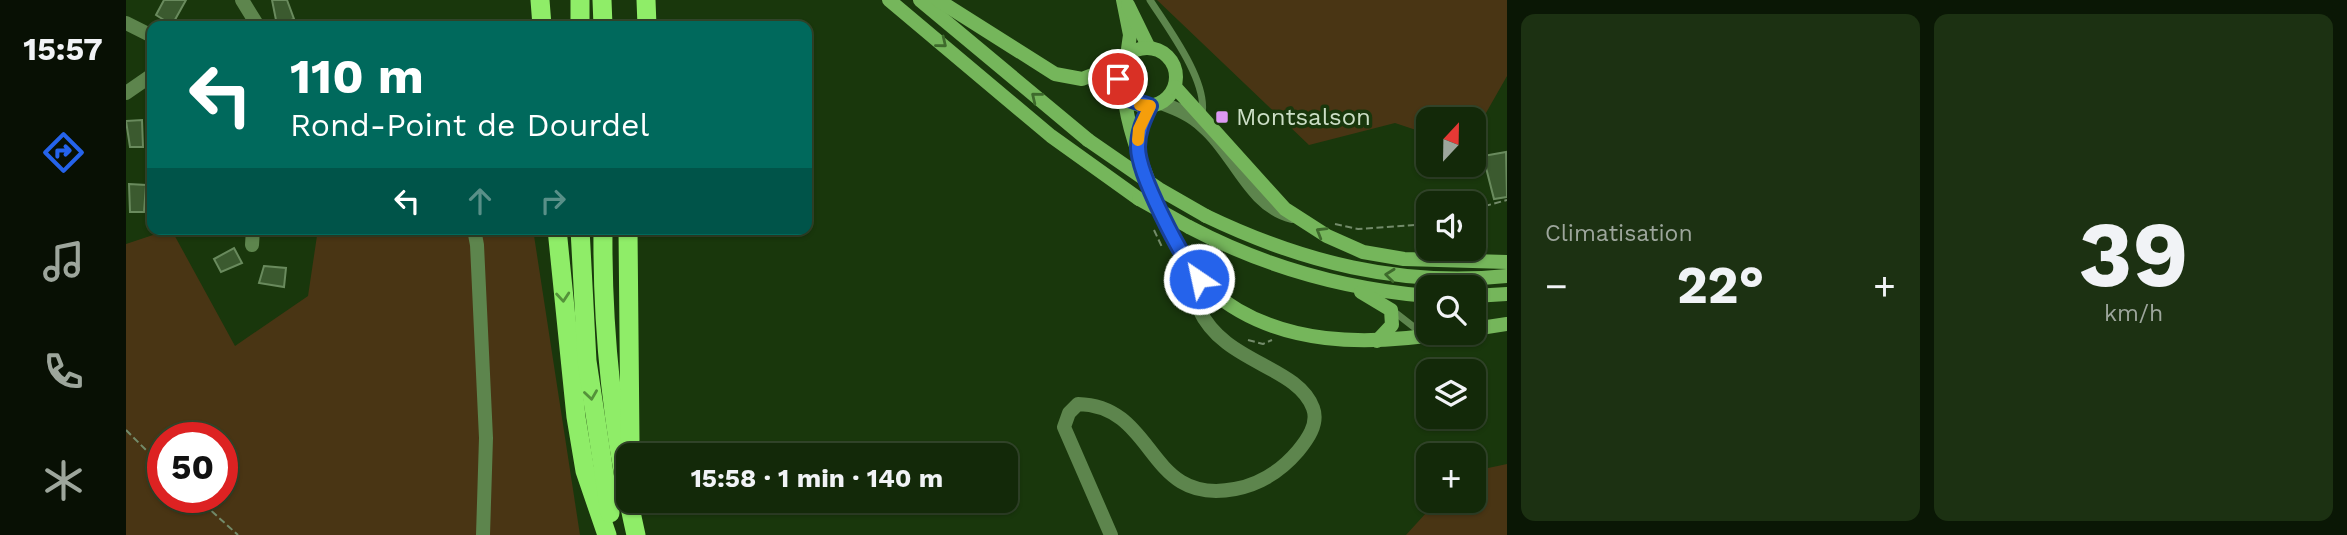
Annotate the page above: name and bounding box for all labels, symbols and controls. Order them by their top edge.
text: 15:57 [23,30,103,68]
one-way arrow [934,35,946,48]
text: 110 m [290,47,424,105]
icon: left [175,49,266,140]
pin [1088,49,1148,109]
icon: arrive [1099,60,1137,98]
one-way arrow [1031,92,1043,105]
place label: Montsalson [1236,103,1371,131]
text: Rond-Point de Dourdel [290,106,649,144]
north arrow [1416,107,1486,177]
map controls [1416,107,1486,513]
marker: Montsalson [1214,109,1230,125]
icon: directions [39,128,88,177]
icon: left [388,182,426,220]
icon: ahead [461,182,499,220]
icon: right [534,182,572,220]
button: sound [1416,191,1486,261]
text: 39 [2078,201,2189,308]
text: Climatisation [1545,220,1693,247]
one-way arrow [1316,228,1329,241]
icon: music [39,237,88,286]
position arrow [1162,242,1236,316]
text: 22° [1677,255,1764,316]
text: − [1545,264,1568,308]
text: + [1873,264,1896,308]
one-way arrow [1384,268,1395,283]
button: search [1416,275,1486,345]
one-way arrow [555,292,570,303]
text: km/h [2104,300,2163,327]
icon: phone [39,347,88,396]
button: layers [1416,359,1486,429]
one-way arrow [584,389,599,401]
speed limit sign: 50 [147,422,238,513]
button: + [1416,443,1486,513]
icon: climate [39,456,88,505]
text: 15:58 · 1 min · 140 m [691,463,943,493]

